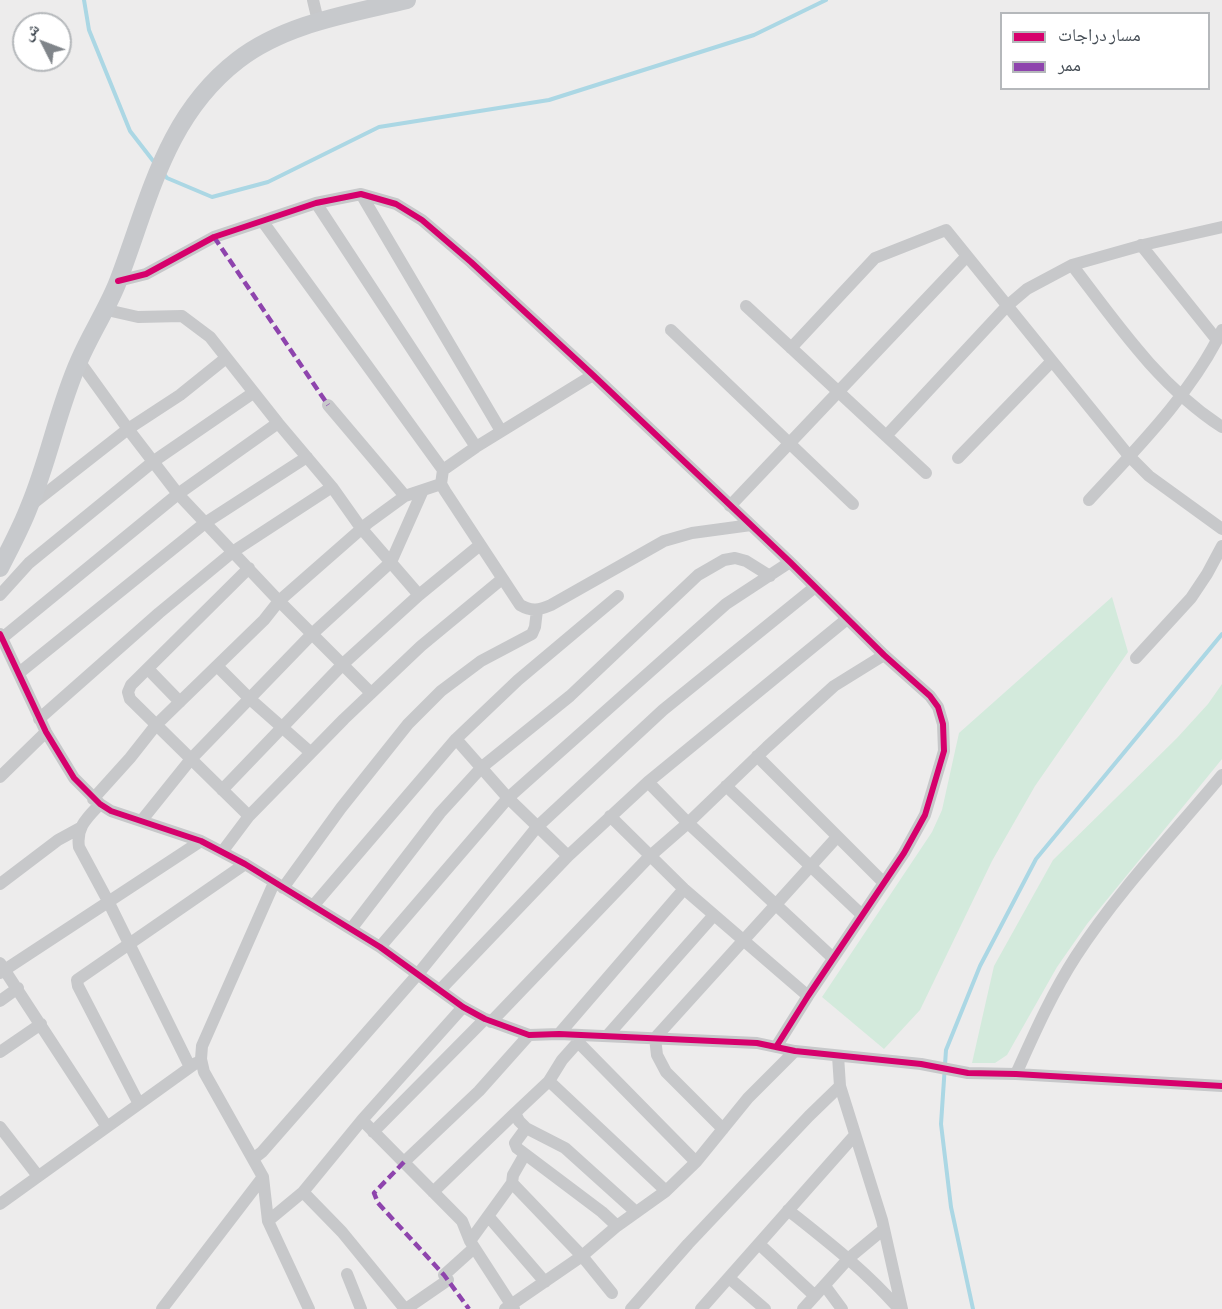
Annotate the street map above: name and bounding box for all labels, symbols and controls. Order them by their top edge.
north arrow [12,12,72,72]
legend [1000,12,1210,90]
text: ش [18,19,42,44]
text: مسار دراجات [1058,24,1141,45]
text: ممر [1058,54,1081,75]

